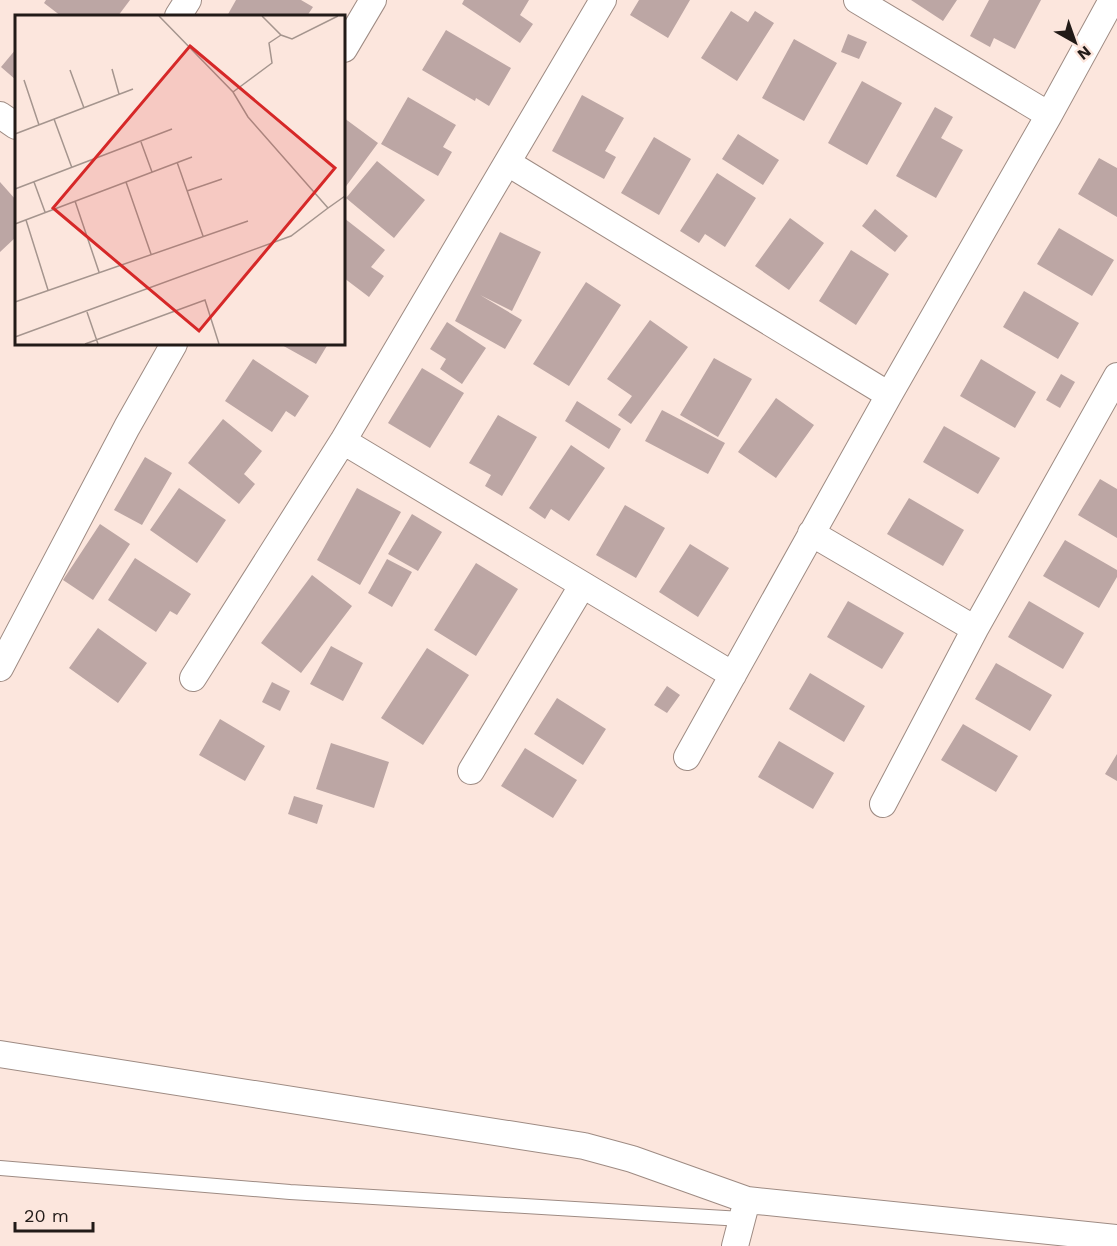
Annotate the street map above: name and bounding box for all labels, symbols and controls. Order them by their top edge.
north arrow [1045,12,1105,72]
inset map [15,15,345,345]
text: N [1074,42,1095,64]
scale bar [15,1195,93,1233]
text: 20 m [24,1205,69,1226]

